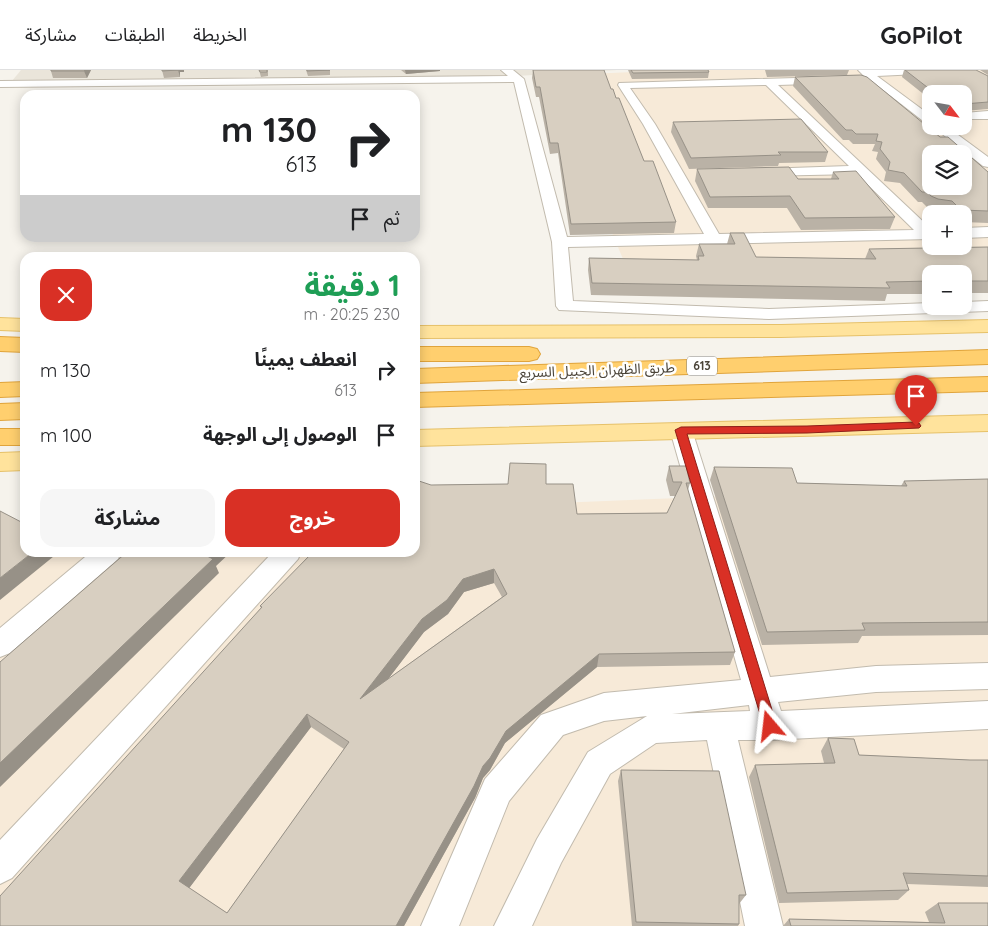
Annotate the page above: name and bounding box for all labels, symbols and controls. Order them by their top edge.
text: GoPilot [880,20,963,50]
text: مشاركة [25,23,77,46]
text: الطبقات [105,23,165,46]
text: الخريطة [193,23,247,46]
north arrow [922,85,972,135]
map controls [922,85,972,315]
text: 130 m [221,107,317,151]
icon: right [335,110,400,175]
button: layers [922,145,972,195]
text: 613 [286,150,317,178]
icon: arrive [346,205,374,233]
button: + [922,205,972,255]
text: ثم [384,206,400,230]
button: − [922,265,972,315]
text: 1 دقيقة [304,266,400,304]
button: close [40,269,92,321]
text: 230 m · 20:25 [303,304,400,324]
text: انعطف يمينًا [255,347,357,371]
icon: right [372,356,400,384]
road number: 613 [687,356,717,376]
text: 130 m [40,358,91,382]
street label: طريق الظهران الجبيل السريع [519,358,675,384]
pin [895,375,937,426]
text: 613 [334,380,357,400]
icon: arrive [902,382,930,410]
icon: arrive [372,421,400,449]
text: الوصول إلى الوجهة [203,422,357,446]
text: 100 m [40,423,92,447]
button: مشاركة [40,489,215,547]
button: خروج [225,489,400,547]
position arrow [743,699,795,751]

